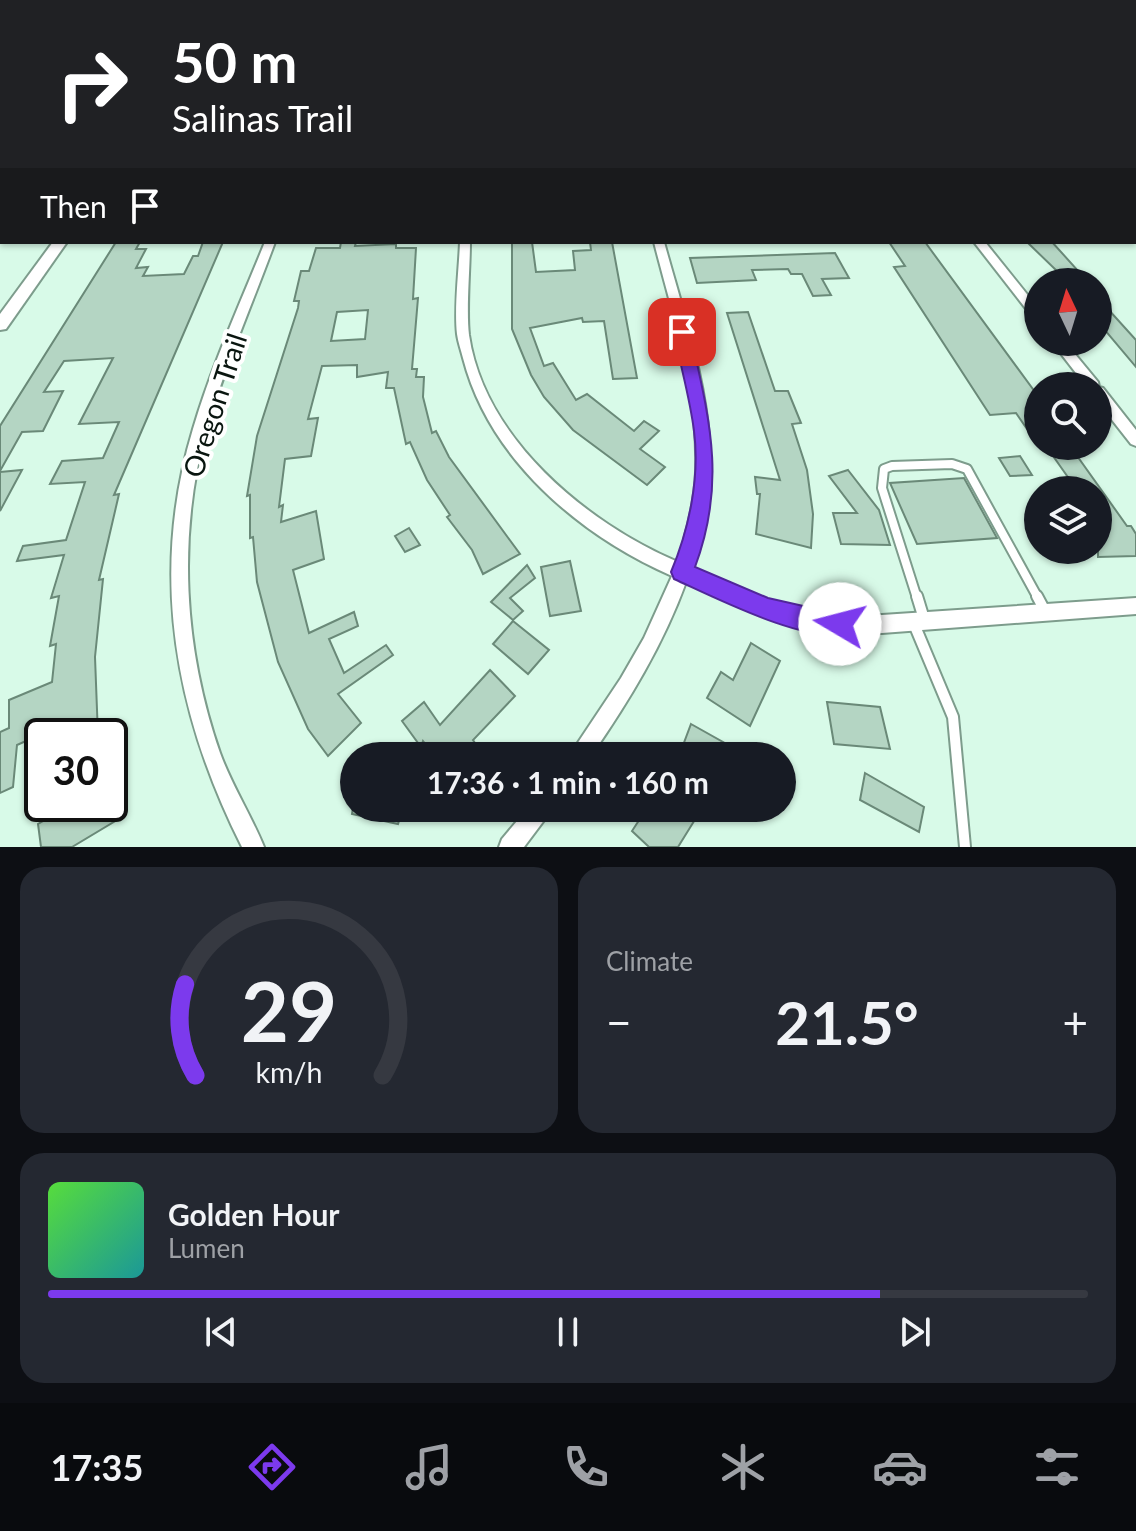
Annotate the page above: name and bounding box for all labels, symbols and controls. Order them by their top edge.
text: 50 m [172,28,297,95]
icon: right [40,32,144,136]
text: Salinas Trail [172,96,353,140]
icon: arrive [123,184,167,228]
text: Then [40,188,107,224]
north arrow [1024,268,1112,356]
map controls [1024,268,1112,564]
pin [648,298,716,366]
icon: arrive [660,310,704,354]
street label: Oregon Trail [175,329,253,481]
button: search [1024,372,1112,460]
button: layers [1024,476,1112,564]
position arrow [798,582,882,666]
speed limit sign: 30 [24,718,128,822]
text: 17:36 · 1 min · 160 m [427,764,709,800]
text: Climate [606,945,693,977]
text: 29 [241,960,337,1060]
text: 21.5° [775,986,919,1058]
text: − [606,996,632,1048]
text: + [1062,996,1088,1048]
text: km/h [256,1055,322,1089]
text: Golden Hour [168,1196,340,1232]
text: Lumen [168,1232,245,1264]
icon: previous [199,1310,243,1354]
icon: pause [546,1310,590,1354]
icon: next [893,1310,937,1354]
icon: directions [244,1439,300,1495]
icon: music [401,1439,457,1495]
icon: phone [558,1439,614,1495]
icon: climate [715,1439,771,1495]
icon: car [872,1439,928,1495]
icon: filters [1029,1439,1085,1495]
text: 17:35 [51,1445,143,1489]

